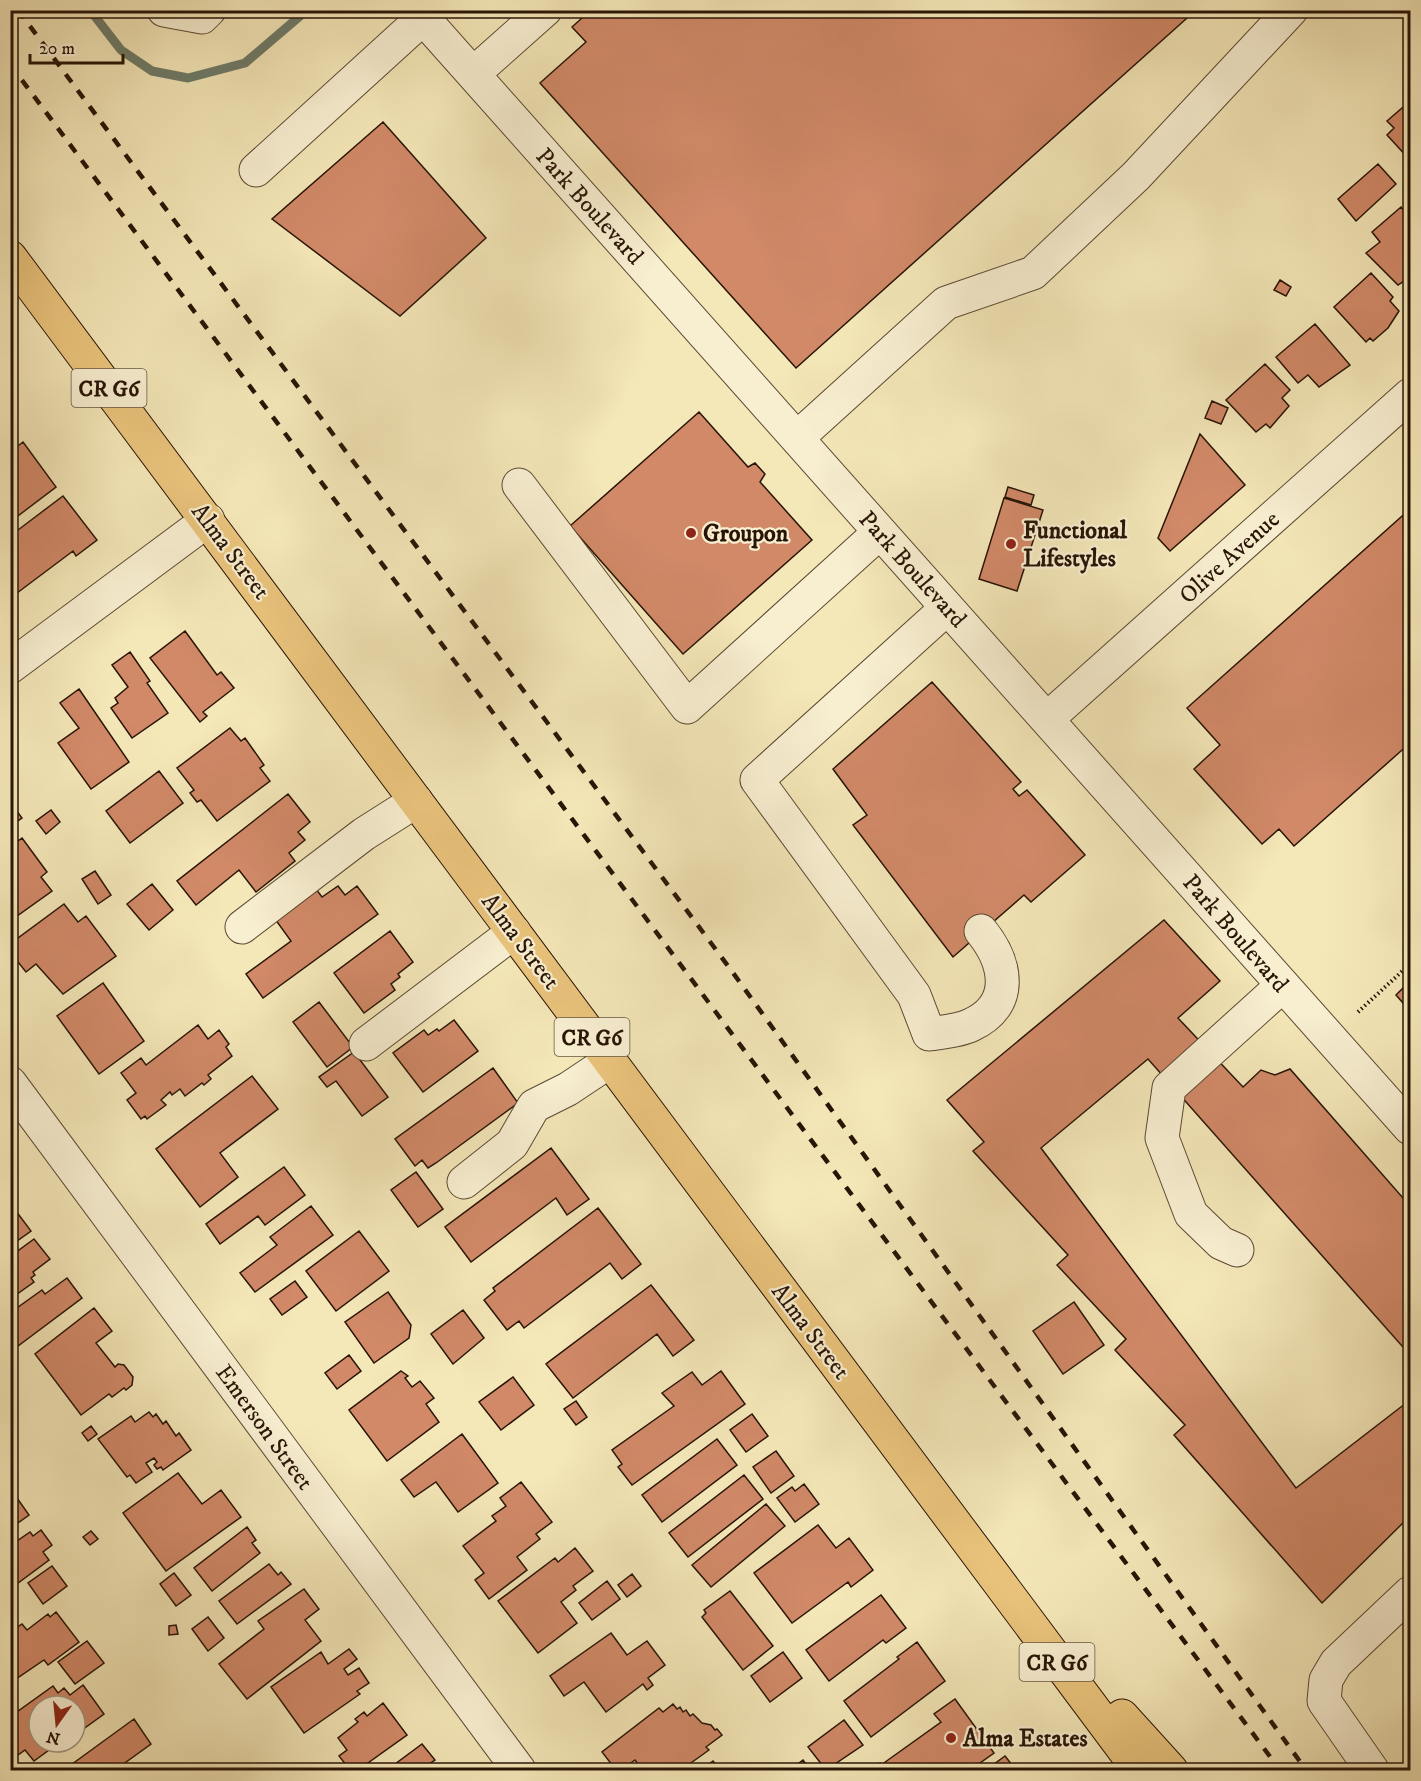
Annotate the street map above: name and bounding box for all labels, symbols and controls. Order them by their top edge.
scale bar [30,27,123,65]
text: 20 m [39,38,75,60]
street label: Park Boulevard [529,142,650,271]
road number: CR G6 [72,369,146,407]
street label: Alma Street [184,498,276,606]
street label: Park Boulevard [852,505,973,634]
street label: Olive Avenue [1173,505,1286,611]
place label: Functional Lifestyles [1023,516,1128,574]
place label: Groupon [703,519,789,549]
marker: Groupon [684,526,698,540]
marker: Functional Lifestyles [1004,537,1018,551]
street label: Park Boulevard [1176,868,1295,999]
street label: Alma Street [474,888,566,996]
road number: CR G6 [554,1018,630,1056]
street label: Alma Street [764,1278,856,1386]
street label: Emerson Street [209,1359,320,1497]
road number: CR G6 [1020,1643,1094,1681]
north arrow [27,1694,87,1754]
place label: Alma Estates [962,1724,1087,1754]
text: N [44,1726,62,1749]
marker: Alma Estates [944,1731,958,1745]

